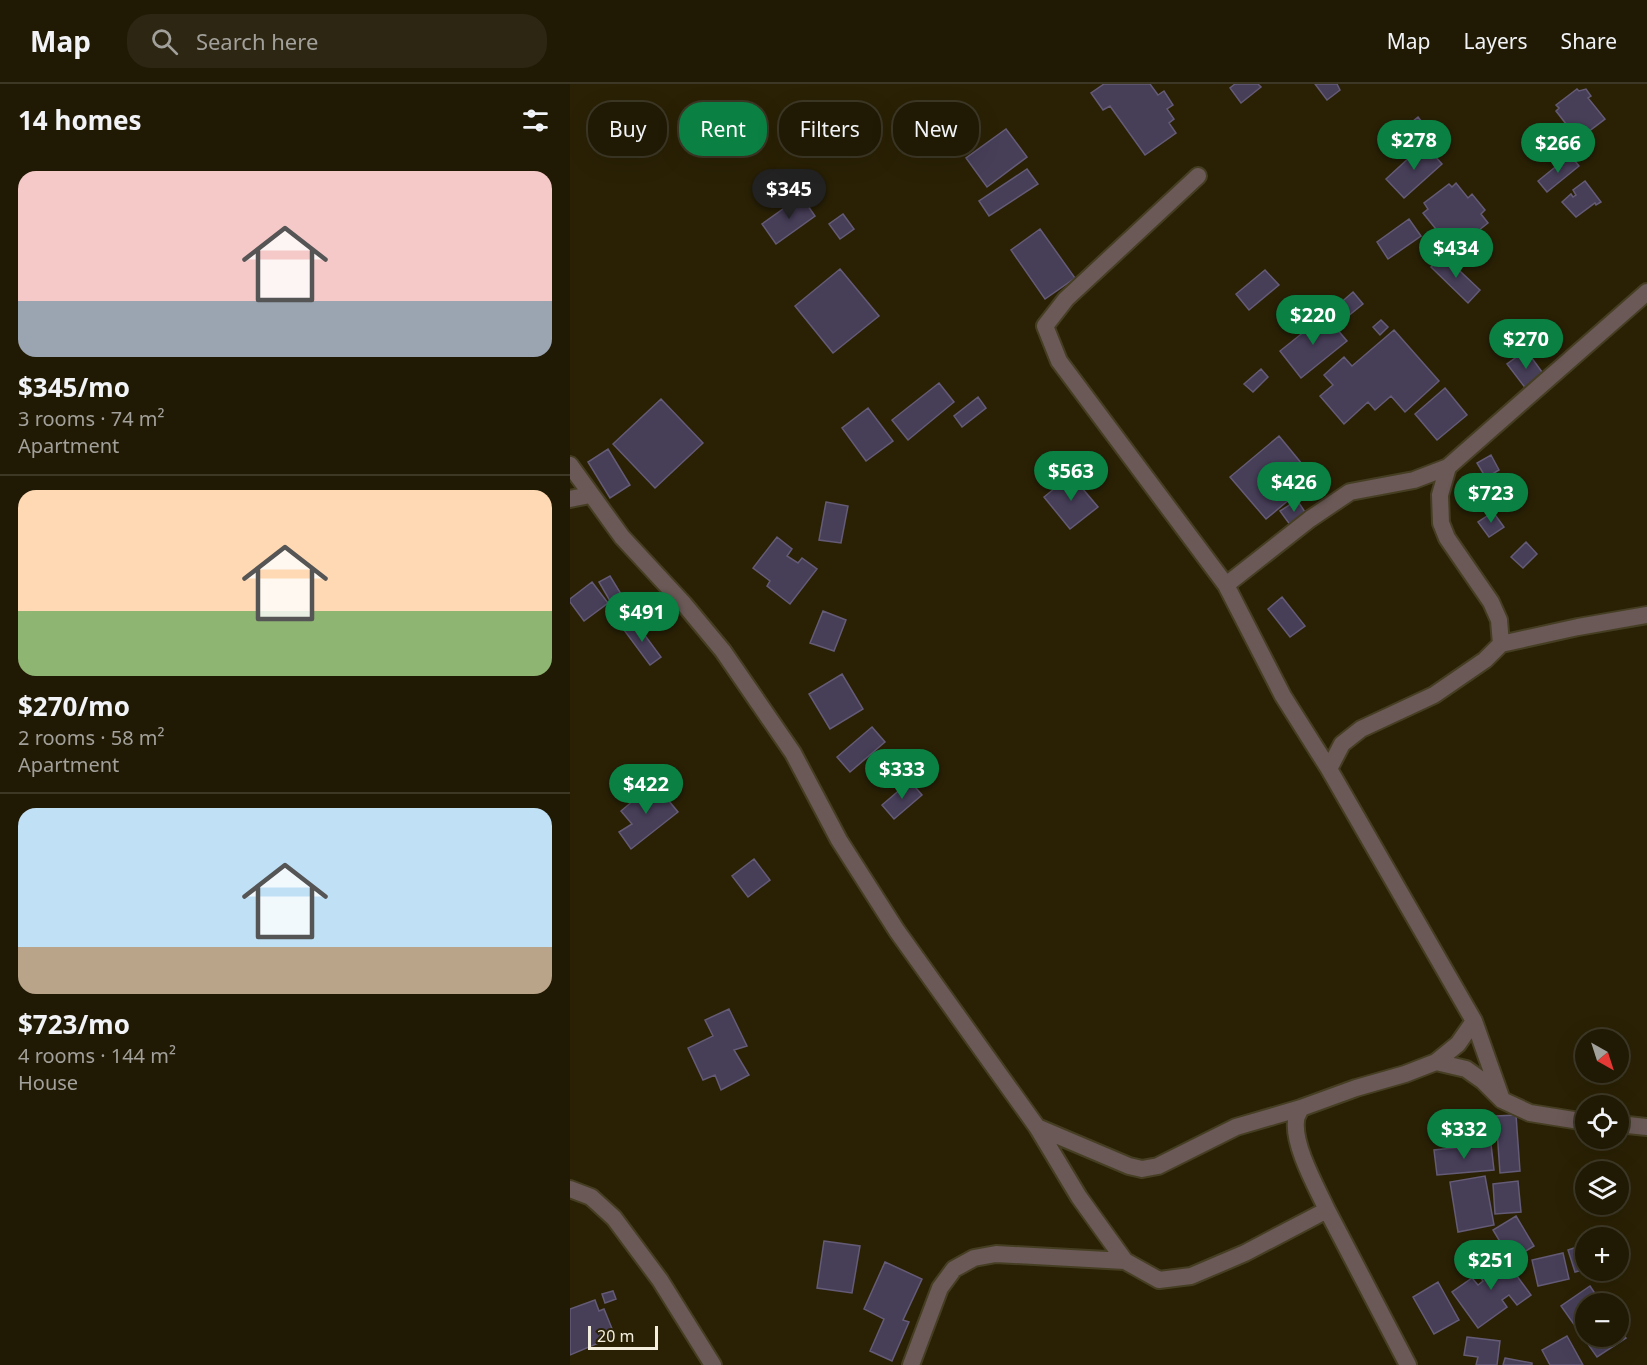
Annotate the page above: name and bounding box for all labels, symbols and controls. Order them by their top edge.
search box [127,14,547,68]
text: Map [30,22,91,60]
icon: search [148,25,181,58]
text: Search here [196,26,318,56]
text: Map [1387,27,1431,55]
text: Layers [1464,27,1528,55]
text: Share [1561,27,1617,55]
text: 14 homes [18,102,142,138]
chip: Buy [588,102,667,156]
chip: Rent [679,102,767,156]
chip: Filters [779,102,881,156]
chip: New [893,102,979,156]
icon: filters [519,104,552,137]
pin: $278 [1378,120,1450,171]
pin: $266 [1522,123,1594,174]
text: $278 [1391,126,1437,153]
text: $266 [1535,129,1581,156]
pin: $345 [753,169,825,220]
text: $345 [766,175,812,202]
icon: home [231,210,339,318]
pin: $434 [1420,228,1492,279]
text: $434 [1433,234,1479,261]
pin: $220 [1277,295,1349,346]
text: $220 [1290,301,1336,328]
pin: $270 [1490,319,1562,370]
text: $270 [1503,325,1549,352]
text: $345/mo [18,369,130,405]
text: 3 rooms · 74 m² [18,405,165,432]
text: Apartment [18,432,119,459]
pin: $563 [1035,451,1107,502]
text: $563 [1048,457,1094,484]
pin: $426 [1258,462,1330,513]
text: $426 [1271,468,1317,495]
pin: $723 [1455,473,1527,524]
text: $723 [1468,479,1514,506]
icon: home [231,529,339,637]
pin: $491 [606,592,678,643]
text: $491 [619,598,665,625]
text: $270/mo [18,688,130,724]
text: 2 rooms · 58 m² [18,724,165,751]
pin: $333 [866,749,938,800]
text: Apartment [18,751,119,778]
text: $333 [879,755,925,782]
pin: $422 [610,764,682,815]
text: $422 [623,770,669,797]
icon: home [231,847,339,955]
text: $723/mo [18,1006,130,1042]
north arrow [1575,1029,1629,1083]
map controls [1575,1029,1629,1347]
text: 4 rooms · 144 m² [18,1042,176,1069]
text: House [18,1069,78,1096]
button: locate [1575,1095,1629,1149]
pin: $332 [1428,1109,1500,1160]
text: $332 [1441,1115,1487,1142]
button: layers [1575,1161,1629,1215]
button: + [1575,1227,1629,1281]
pin: $251 [1455,1240,1527,1291]
text: $251 [1468,1246,1514,1273]
button: − [1575,1293,1629,1347]
scale bar [588,1323,658,1350]
text: 20 m [597,1325,634,1347]

